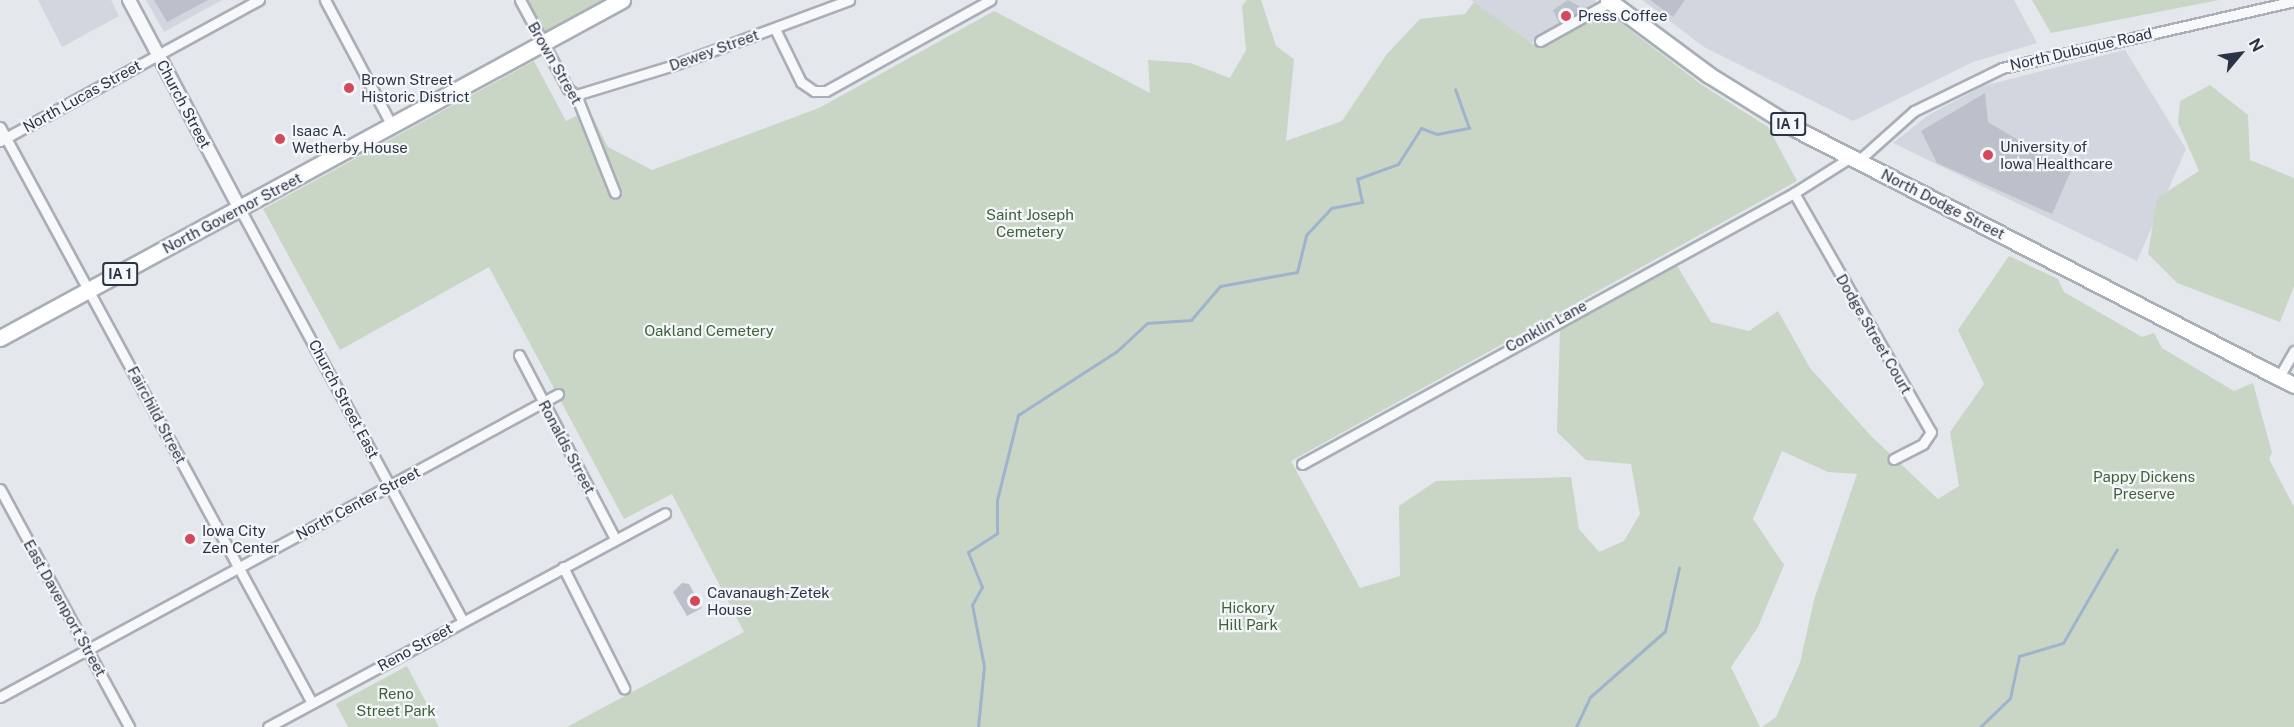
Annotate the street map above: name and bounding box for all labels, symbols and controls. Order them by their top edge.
place label: Press Coffee [1578,7,1667,25]
marker: Press Coffee [1559,9,1573,23]
street label: Brown Street [524,19,586,107]
street label: North Dubuque Road [2008,24,2154,74]
north arrow [2210,24,2270,84]
street label: Dewey Street [667,25,761,75]
text: N [2245,35,2268,55]
street label: North Lucas Street [20,56,144,136]
street label: Church Street [153,57,215,151]
place label: Brown Street Historic District [361,70,470,105]
marker: Brown Street Historic District [342,81,356,95]
road number: IA 1 [1770,113,1806,135]
place label: Isaac A. Wetherby House [292,121,408,156]
marker: Isaac A. Wetherby House [273,132,287,146]
place label: University of Iowa Healthcare [2000,137,2113,172]
marker: University of Iowa Healthcare [1981,148,1995,162]
street label: North Dodge Street [1878,165,2008,243]
street label: North Governor Street [159,169,305,257]
park label: Saint Joseph Cemetery [986,205,1074,240]
road number: IA 1 [102,263,138,285]
street label: Dodge Street Court [1832,271,1916,397]
street label: Conklin Lane [1502,296,1590,356]
park label: Oakland Cemetery [644,322,774,340]
street label: Church Street East [305,336,383,462]
street label: Fairchild Street [124,363,190,467]
street label: Ronalds Street [535,397,599,497]
street label: North Center Street [293,463,423,543]
park label: Pappy Dickens Preserve [2093,467,2195,502]
place label: Iowa City Zen Center [202,521,279,556]
marker: Iowa City Zen Center [183,532,197,546]
street label: East Davenport Street [20,536,110,680]
place label: Cavanaugh-Zetek House [707,583,830,618]
marker: Cavanaugh-Zetek House [688,594,702,608]
park label: Hickory Hill Park [1218,598,1278,633]
street label: Reno Street [374,619,456,675]
park label: Reno Street Park [356,684,436,719]

